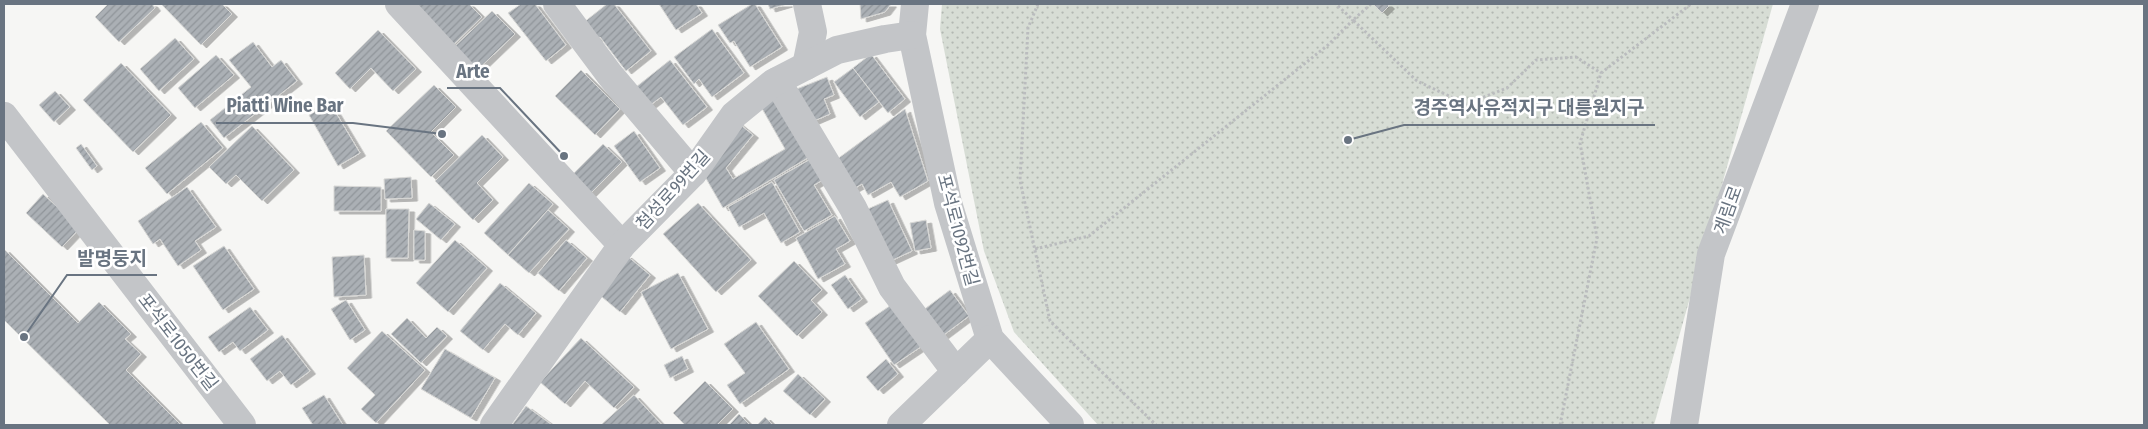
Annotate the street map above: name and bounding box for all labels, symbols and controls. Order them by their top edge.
callout: Arte [447,54,500,88]
text: Arte [455,60,490,83]
callout: Piatti Wine Bar [216,89,353,123]
callout: 경주역사유적지구 대릉원지구 [1404,91,1655,125]
text: Piatti Wine Bar [226,94,345,117]
text: 경주역사유적지구 대릉원지구 [1413,96,1645,119]
street label: 첨성로99번길 [631,145,715,235]
street label: 포석로1092번길 [932,171,984,289]
street label: 계림로 [1709,183,1747,237]
callout: 발명둥지 [67,241,157,275]
text: 발명둥지 [77,247,147,270]
street label: 포석로1050번길 [133,289,223,395]

